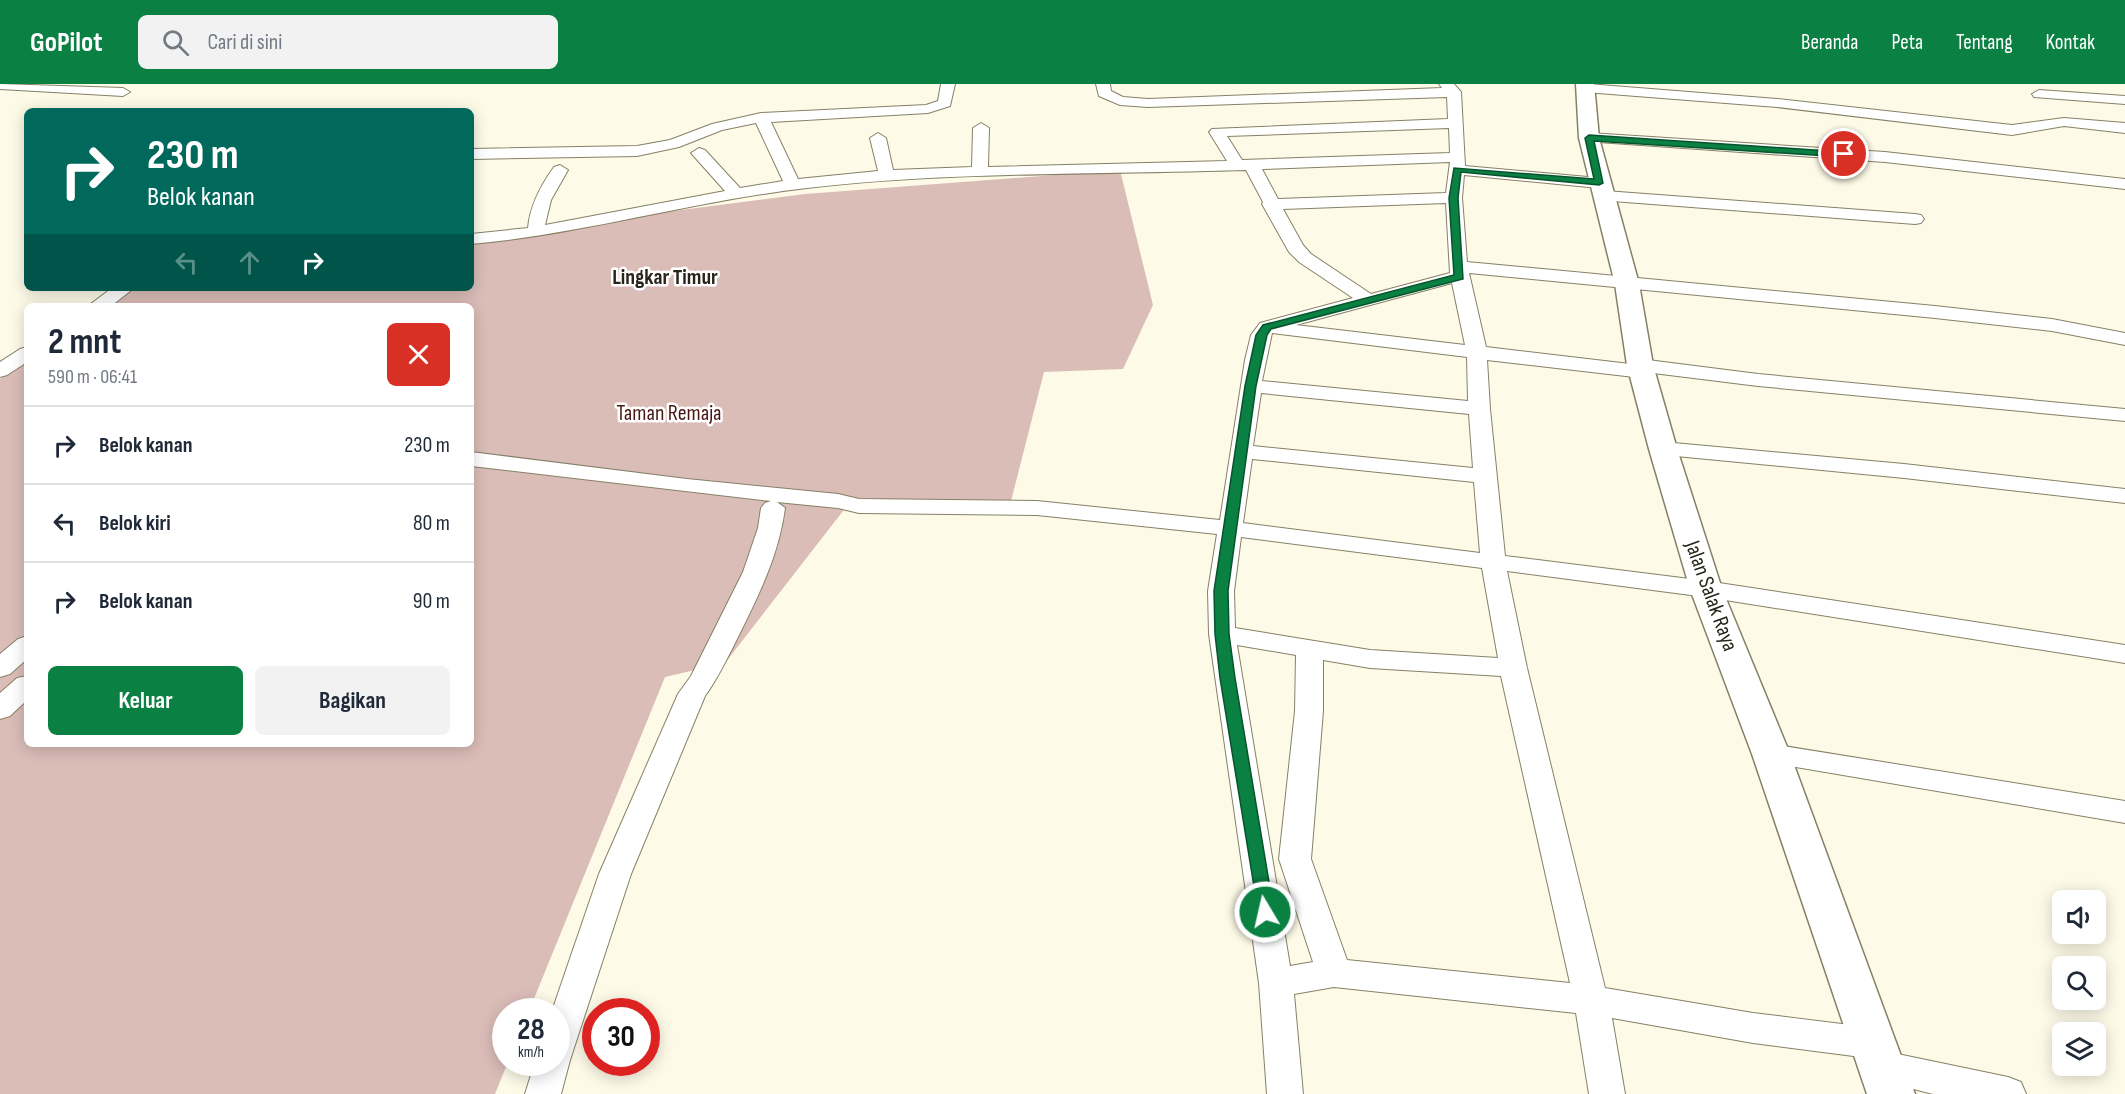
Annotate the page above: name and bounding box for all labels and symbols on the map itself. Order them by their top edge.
pin [1818,128,1869,179]
district label: Lingkar Timur [612,264,718,291]
park label: Taman Remaja [616,400,722,427]
street label: Jalan Salak Raya [1678,536,1743,655]
position arrow [1233,880,1297,944]
speed limit sign: 30 [582,998,660,1076]

